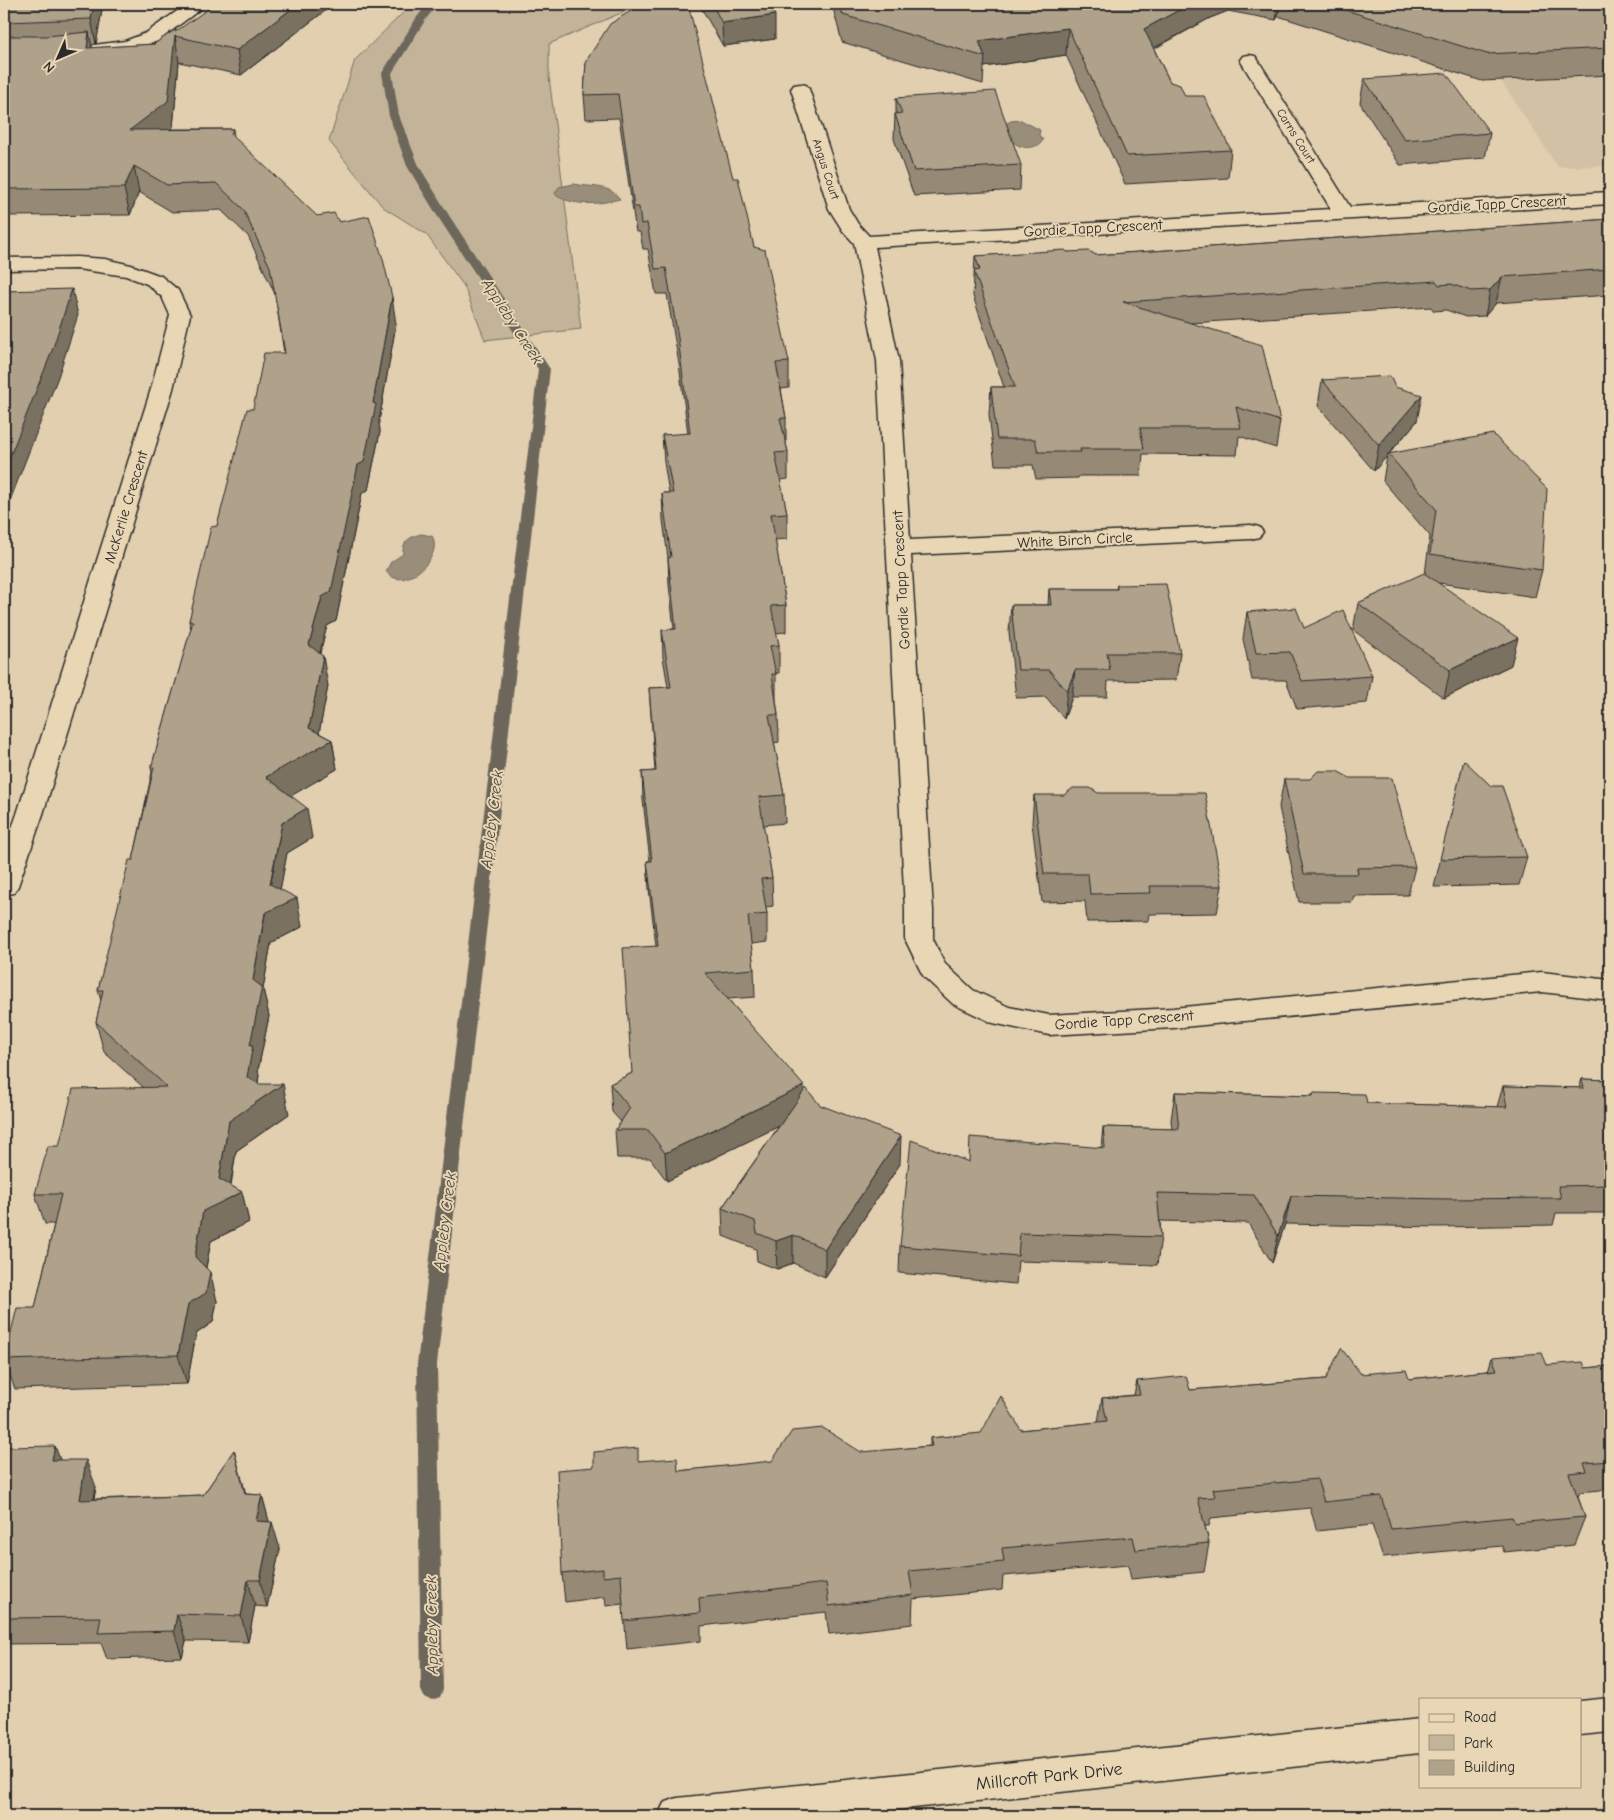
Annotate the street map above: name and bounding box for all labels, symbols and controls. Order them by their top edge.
north arrow [32,32,82,82]
text: N [40,58,58,76]
street label: Carns Court [1274,106,1319,166]
street label: Angus Court [810,137,843,202]
street label: Gordie Tapp Crescent [1427,191,1568,217]
street label: Gordie Tapp Crescent [1023,215,1164,241]
water label: Appleby Creek [477,274,547,368]
street label: McKerlie Crescent [100,448,152,565]
street label: Gordie Tapp Crescent [888,509,914,650]
street label: White Birch Circle [1017,528,1134,552]
water label: Appleby Creek [477,769,507,870]
street label: Gordie Tapp Crescent [1054,1006,1195,1034]
water label: Appleby Creek [430,1171,460,1272]
water label: Appleby Creek [422,1575,442,1675]
legend [1419,1698,1582,1788]
text: Road [1464,1708,1496,1726]
text: Park [1464,1734,1493,1752]
street label: Millcroft Park Drive [975,1758,1123,1795]
text: Building [1464,1758,1515,1776]

